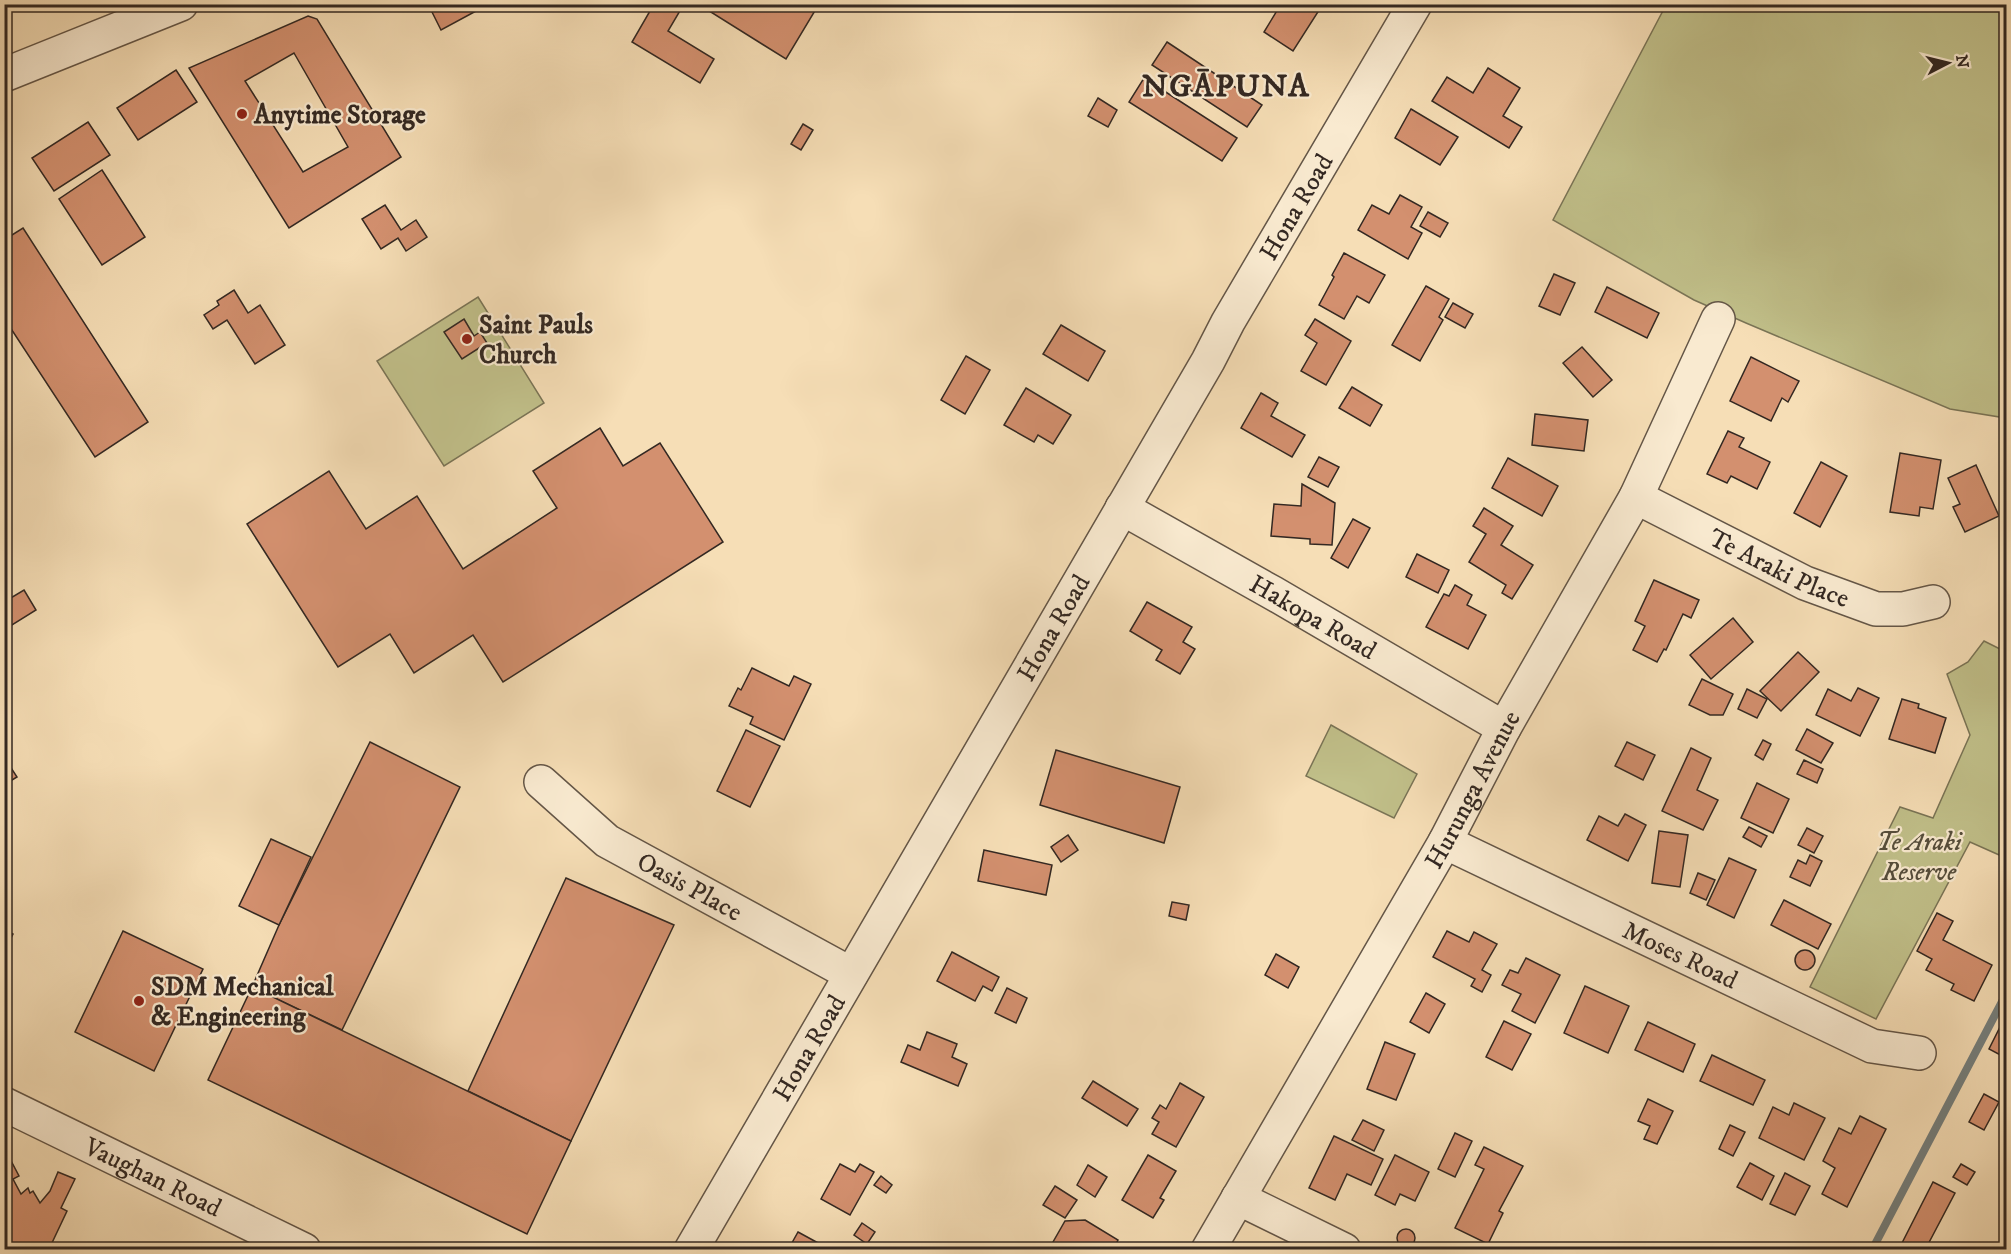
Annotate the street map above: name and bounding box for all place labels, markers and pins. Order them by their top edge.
place label: Anytime Storage [253,99,426,132]
marker: Anytime Storage [235,107,249,121]
place label: Saint Pauls Church [479,309,593,372]
marker: Saint Pauls Church [460,332,474,346]
place label: SDM Mechanical & Engineering [151,971,335,1034]
marker: SDM Mechanical & Engineering [132,994,146,1008]

